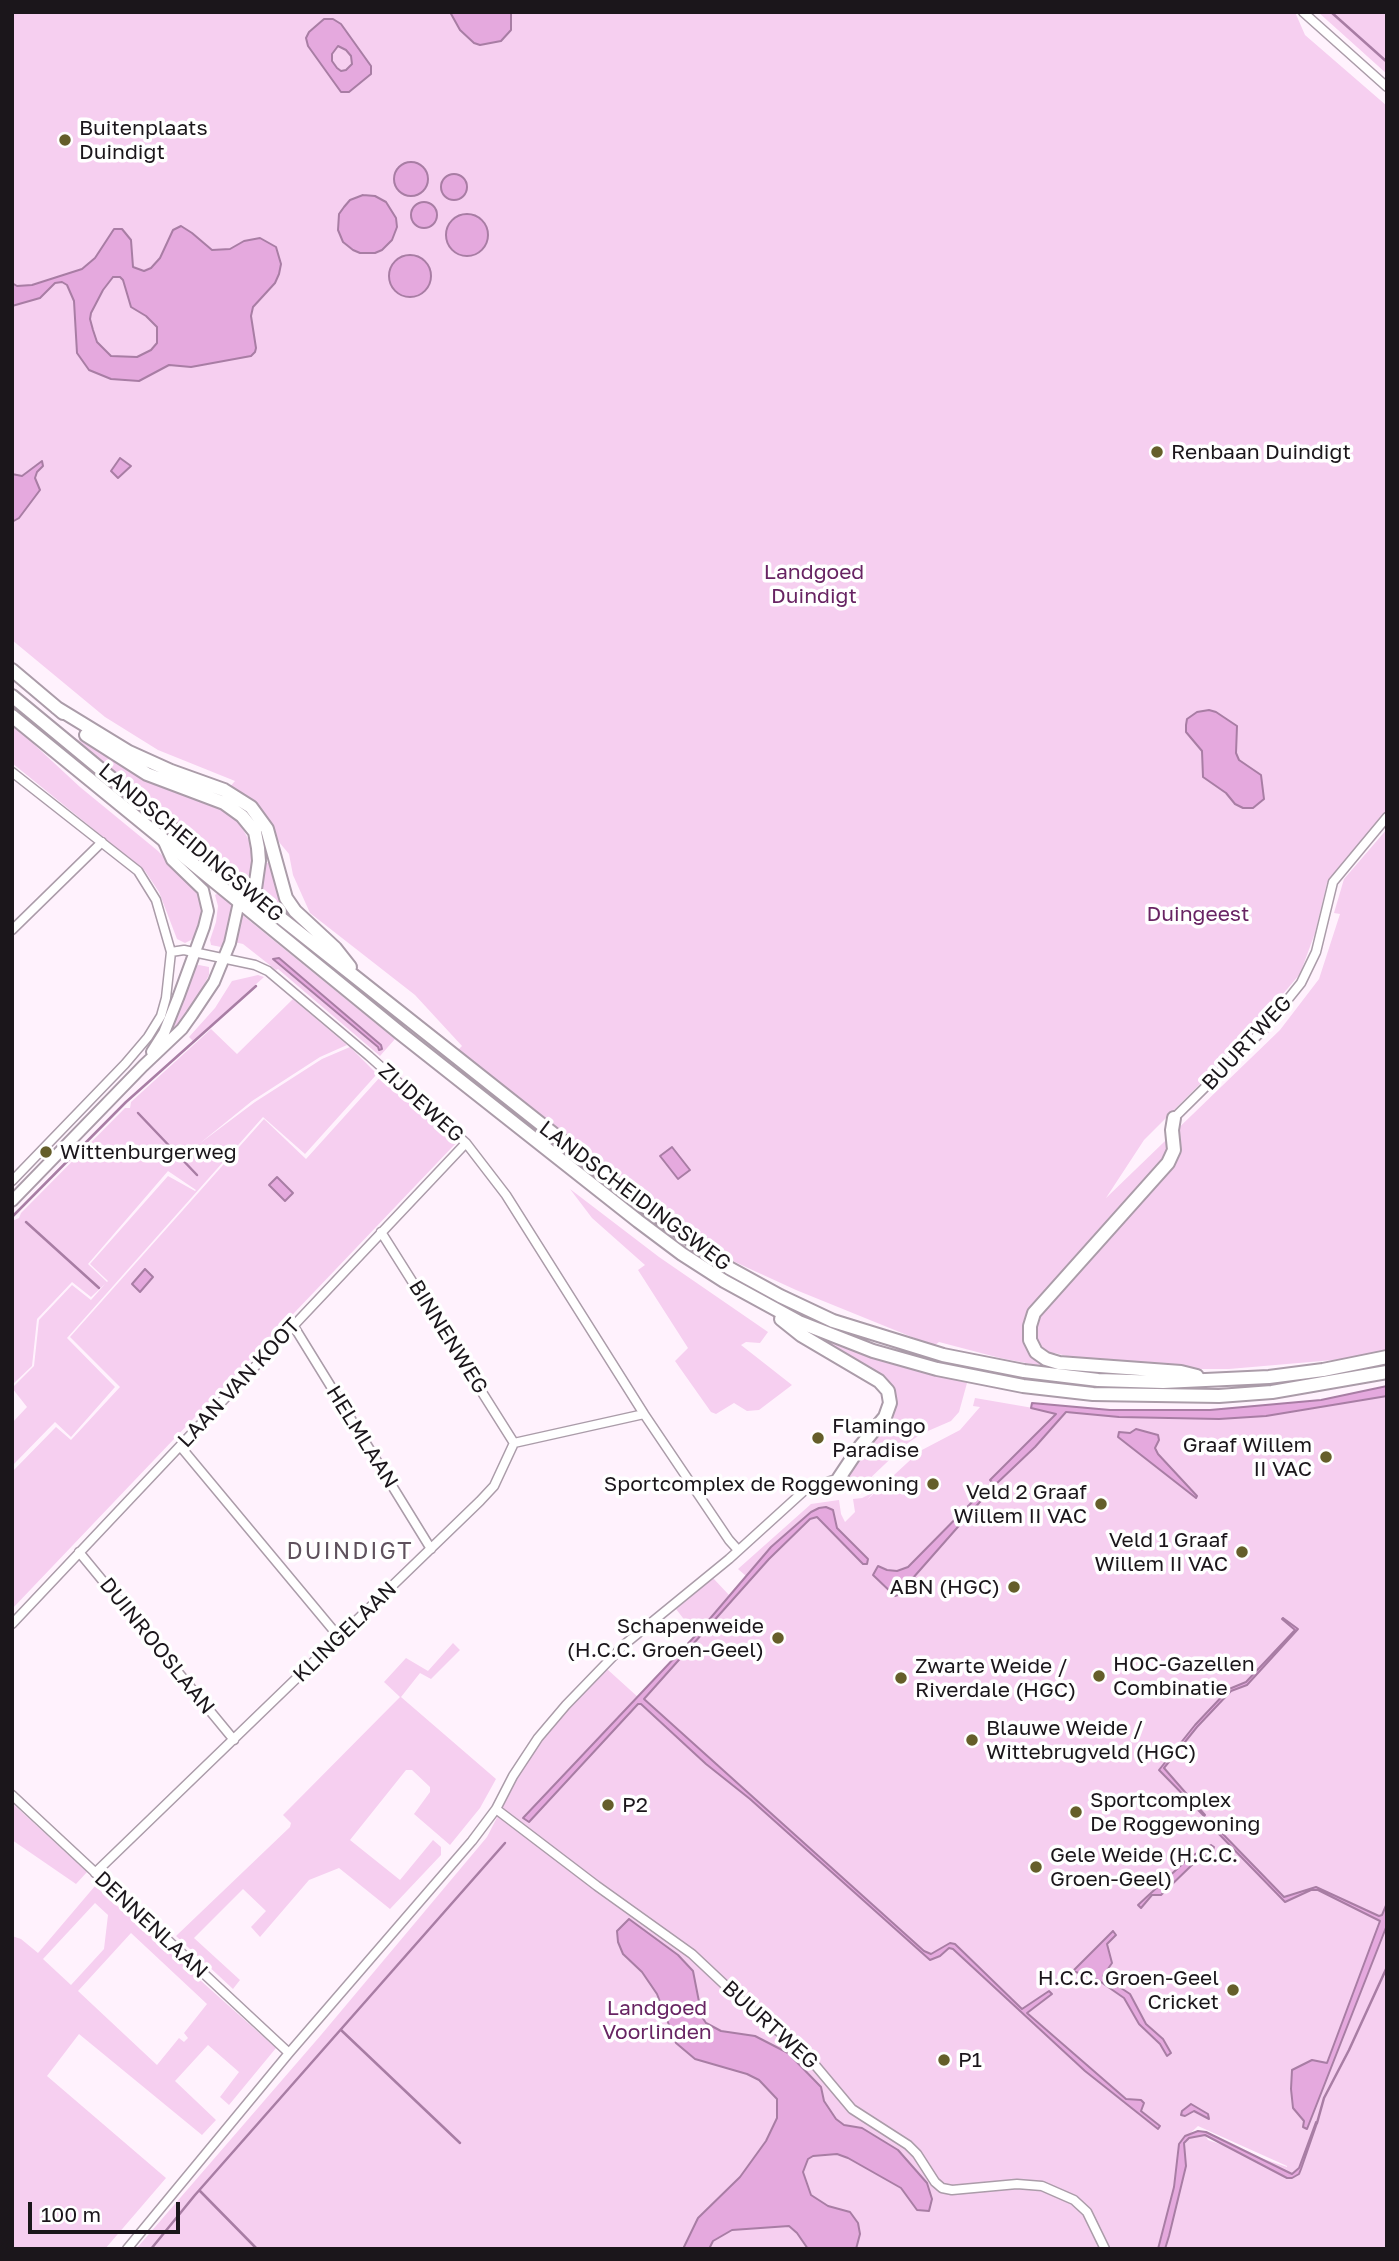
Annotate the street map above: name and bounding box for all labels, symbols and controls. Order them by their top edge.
place label: Buitenplaats Duindigt [79,115,208,165]
marker: Buitenplaats Duindigt [57,132,73,148]
place label: Renbaan Duindigt [1171,439,1351,465]
marker: Renbaan Duindigt [1149,444,1165,460]
park label: Landgoed Duindigt [764,559,864,609]
street label: LANDSCHEIDINGSWEG [94,758,288,928]
park label: Duingeest [1147,901,1249,927]
street label: BUURTWEG [1197,990,1297,1096]
street label: ZIJDEWEG [373,1058,469,1148]
street label: LANDSCHEIDINGSWEG [534,1116,736,1276]
place label: Wittenburgerweg [60,1139,237,1165]
marker: Wittenburgerweg [38,1144,54,1160]
street label: BINNENWEG [403,1276,493,1398]
street label: LAAN VAN KOOT [173,1313,305,1453]
street label: HELMLAAN [321,1381,403,1493]
place label: Flamingo Paradise [832,1413,926,1463]
marker: Flamingo Paradise [810,1430,826,1446]
place label: Graaf Willem II VAC [1183,1432,1312,1482]
marker: Graaf Willem II VAC [1318,1449,1334,1465]
place label: Sportcomplex de Roggewoning [604,1471,919,1497]
marker: Sportcomplex de Roggewoning [925,1476,941,1492]
place label: Veld 2 Graaf Willem II VAC [953,1479,1087,1529]
marker: Veld 2 Graaf Willem II VAC [1093,1496,1109,1512]
place label: Veld 1 Graaf Willem II VAC [1094,1527,1228,1577]
district label: DUINDIGT [288,1538,412,1566]
marker: Veld 1 Graaf Willem II VAC [1234,1544,1250,1560]
street label: DUINROOSLAAN [94,1573,220,1719]
place label: ABN (HGC) [890,1574,1000,1600]
street label: KLINGELAAN [288,1576,402,1688]
marker: ABN (HGC) [1006,1579,1022,1595]
place label: Schapenweide (H.C.C. Groen-Geel) [567,1613,764,1663]
marker: Schapenweide (H.C.C. Groen-Geel) [770,1630,786,1646]
place label: HOC-Gazellen Combinatie [1113,1651,1255,1701]
place label: Zwarte Weide / Riverdale (HGC) [915,1653,1076,1703]
marker: HOC-Gazellen Combinatie [1091,1668,1107,1684]
marker: Zwarte Weide / Riverdale (HGC) [893,1670,909,1686]
place label: Blauwe Weide / Wittebrugveld (HGC) [986,1715,1196,1765]
marker: Blauwe Weide / Wittebrugveld (HGC) [964,1732,980,1748]
place label: Sportcomplex De Roggewoning [1090,1787,1260,1837]
place label: P2 [622,1792,648,1818]
marker: P2 [600,1797,616,1813]
marker: Sportcomplex De Roggewoning [1068,1804,1084,1820]
place label: Gele Weide (H.C.C. Groen-Geel) [1050,1842,1238,1892]
marker: Gele Weide (H.C.C. Groen-Geel) [1028,1859,1044,1875]
street label: DENNENLAAN [89,1866,213,1984]
place label: H.C.C. Groen-Geel Cricket [1038,1965,1219,2015]
street label: BUURTWEG [717,1975,823,2075]
marker: H.C.C. Groen-Geel Cricket [1225,1982,1241,1998]
park label: Landgoed Voorlinden [602,1995,712,2045]
place label: P1 [958,2047,982,2073]
marker: P1 [936,2052,952,2068]
scale bar [32,2188,184,2232]
text: 100 m [41,2201,101,2227]

